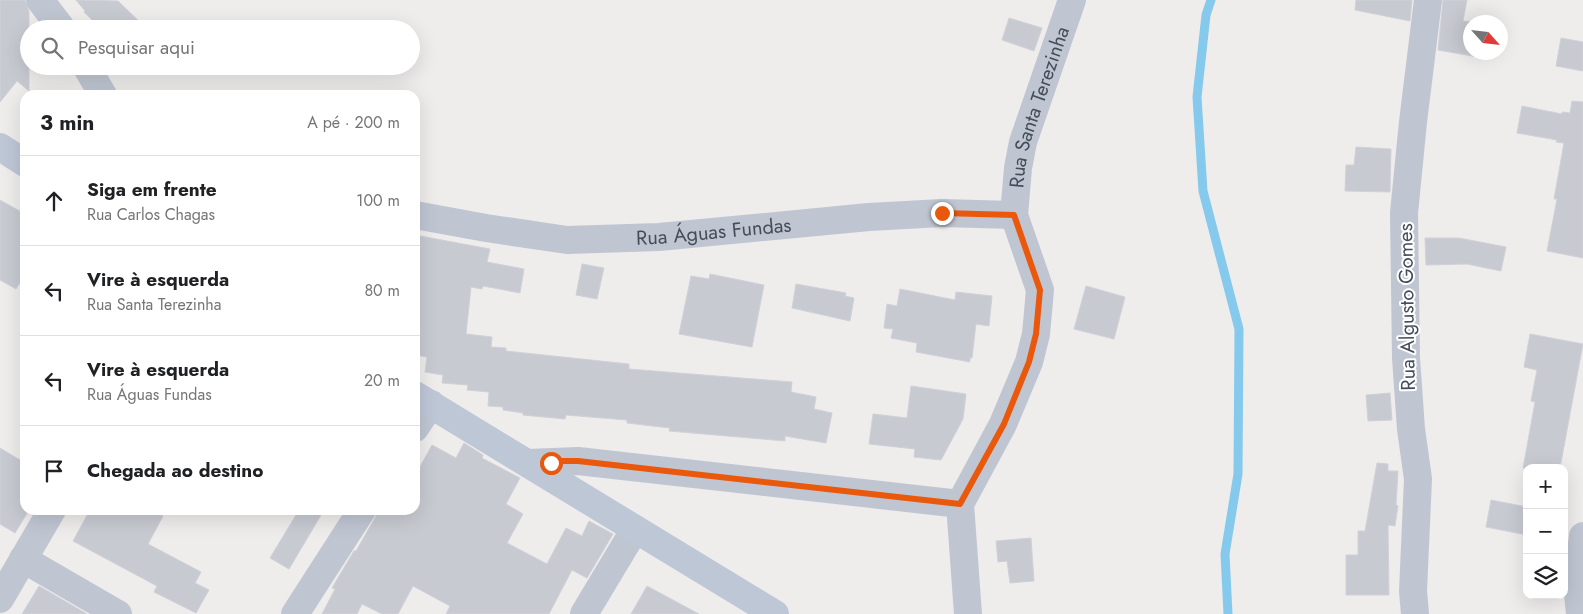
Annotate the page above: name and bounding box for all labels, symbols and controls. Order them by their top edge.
north arrow [1463,15,1508,60]
search box [20,20,420,75]
street label: Rua Santa Terezinha [1002,22,1076,189]
icon: search [38,34,66,62]
text: Pesquisar aqui [78,34,195,61]
text: 3 min [40,108,94,138]
text: A pé · 200 m [307,111,400,134]
text: Siga em frente [87,176,217,203]
icon: ahead [40,187,68,215]
text: 100 m [356,189,400,212]
route end [931,202,954,225]
text: Rua Carlos Chagas [87,203,215,226]
street label: Rua Águas Fundas [636,210,793,252]
street label: Rua Algusto Gomes [1391,223,1423,391]
text: Vire à esquerda [87,266,229,293]
icon: left [40,277,68,305]
text: 80 m [364,279,400,302]
text: Rua Santa Terezinha [87,293,221,316]
text: Vire à esquerda [87,356,229,383]
icon: left [40,367,68,395]
text: 20 m [364,369,400,392]
text: Rua Águas Fundas [87,383,212,406]
route start [540,452,563,475]
icon: arrive [40,457,68,485]
text: Chegada ao destino [87,457,263,484]
map controls [1523,464,1568,599]
button: + [1523,464,1568,509]
button: − [1523,509,1568,554]
button: layers [1523,554,1568,599]

